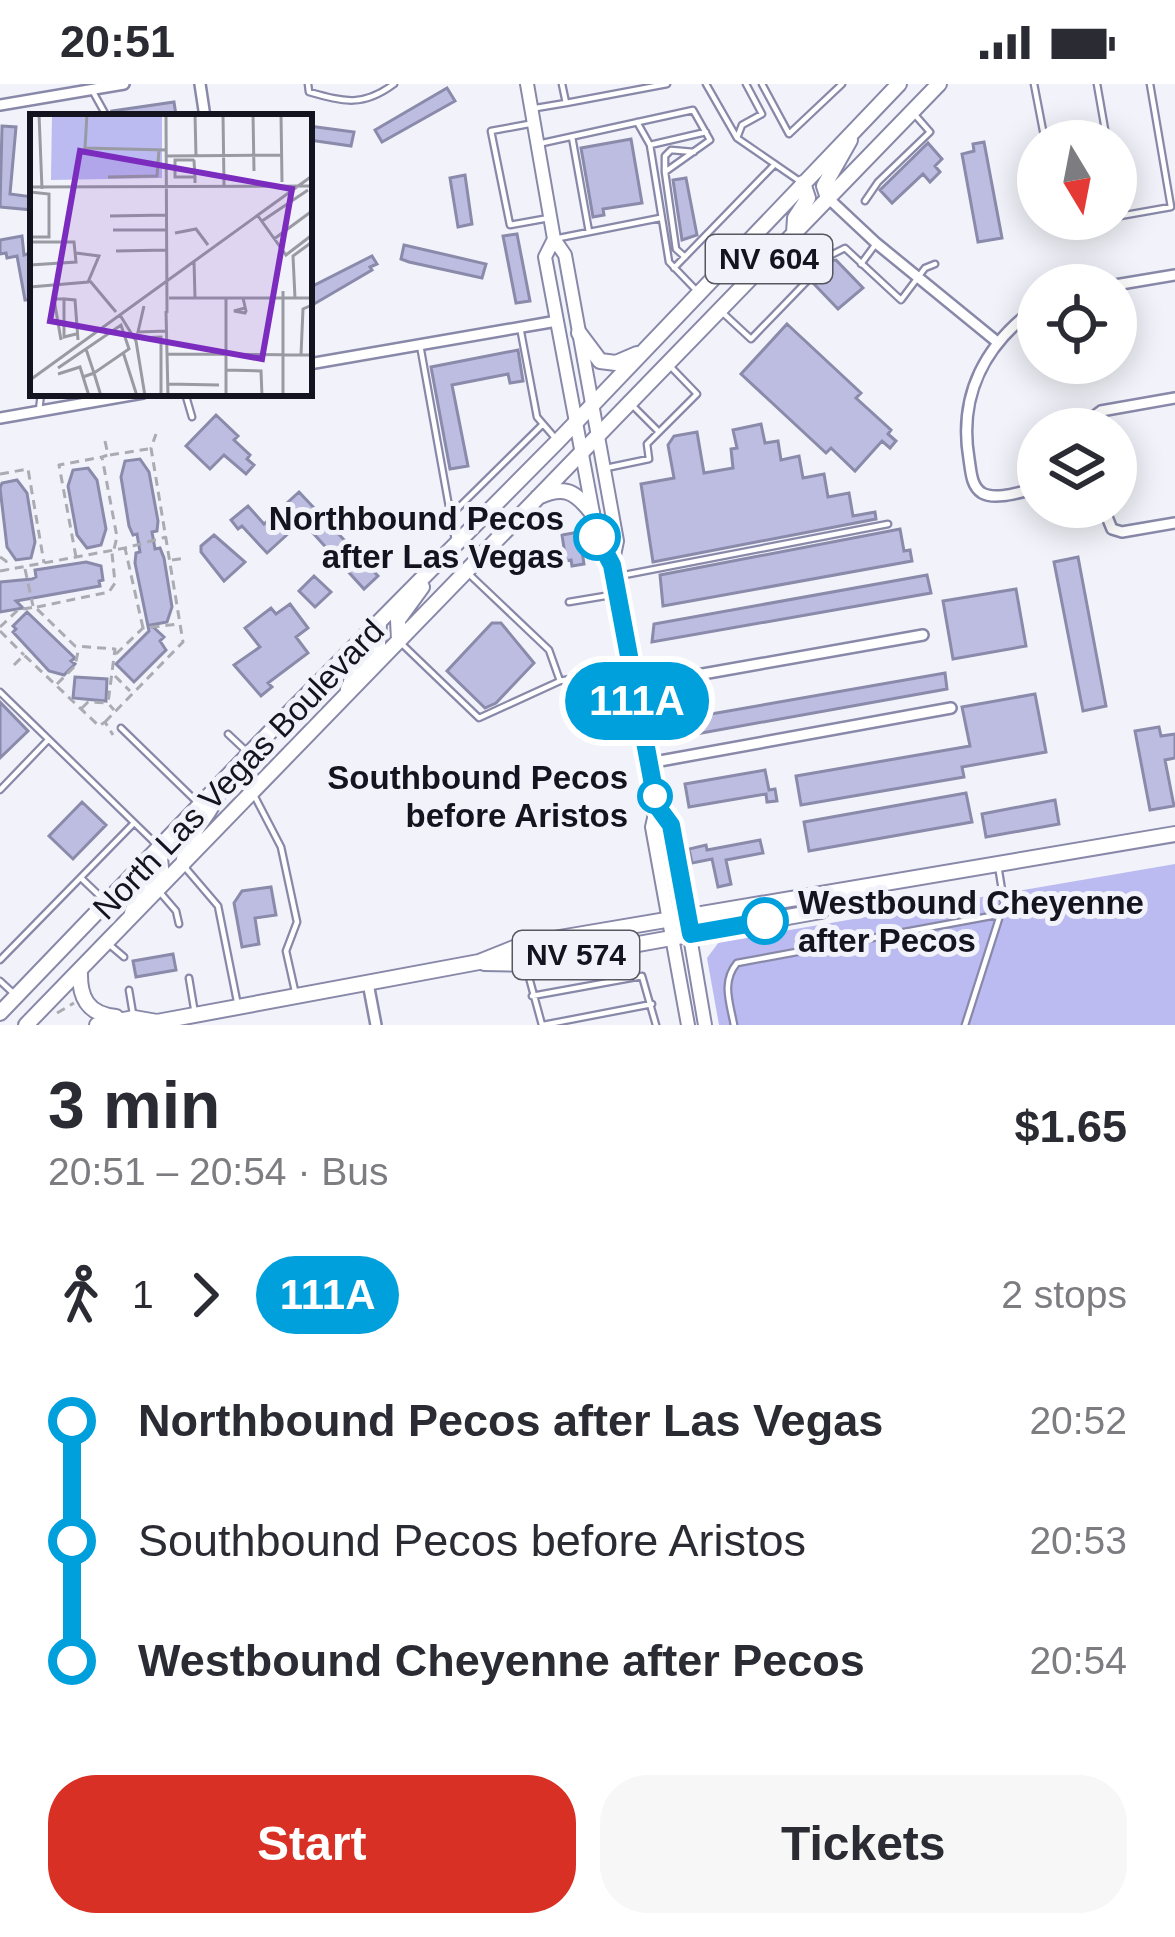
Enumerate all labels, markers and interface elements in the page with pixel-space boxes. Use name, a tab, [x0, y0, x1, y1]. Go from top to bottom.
text: 20:51	[60, 16, 175, 67]
inset map	[30, 114, 312, 396]
north arrow	[1017, 120, 1137, 240]
map controls	[1017, 120, 1137, 528]
road number: NV 604	[706, 235, 832, 283]
button: locate	[1017, 264, 1137, 384]
button: layers	[1017, 408, 1137, 528]
place label: Northbound Pecos after Las Vegas	[269, 500, 564, 575]
marker: Northbound Pecos after Las Vegas	[575, 515, 619, 559]
street label: North Las Vegas Boulevard	[86, 612, 391, 927]
line badge: 111A	[553, 662, 721, 740]
text: 111A	[589, 677, 685, 724]
place label: Southbound Pecos before Aristos	[327, 759, 628, 834]
marker: Southbound Pecos before Aristos	[639, 780, 671, 812]
place label: Westbound Cheyenne after Pecos	[798, 884, 1144, 959]
marker: Westbound Cheyenne after Pecos	[743, 899, 787, 943]
road number: NV 574	[513, 931, 639, 979]
text: 3 min	[48, 1068, 220, 1142]
text: $1.65	[1014, 1101, 1127, 1152]
text: 20:51 – 20:54 · Bus	[48, 1150, 388, 1193]
icon: walk	[48, 1262, 114, 1328]
icon: forward	[172, 1262, 238, 1328]
text: 111A	[280, 1271, 375, 1318]
text: 1	[132, 1273, 154, 1316]
text: 2 stops	[1001, 1273, 1127, 1316]
text: Northbound Pecos after Las Vegas	[138, 1395, 883, 1446]
text: 20:52	[1029, 1399, 1127, 1442]
text: Southbound Pecos before Aristos	[138, 1515, 806, 1566]
text: 20:53	[1029, 1519, 1127, 1562]
text: Westbound Cheyenne after Pecos	[138, 1635, 865, 1686]
text: 20:54	[1029, 1639, 1127, 1682]
button: Start	[48, 1775, 576, 1913]
button: Tickets	[600, 1775, 1127, 1913]

